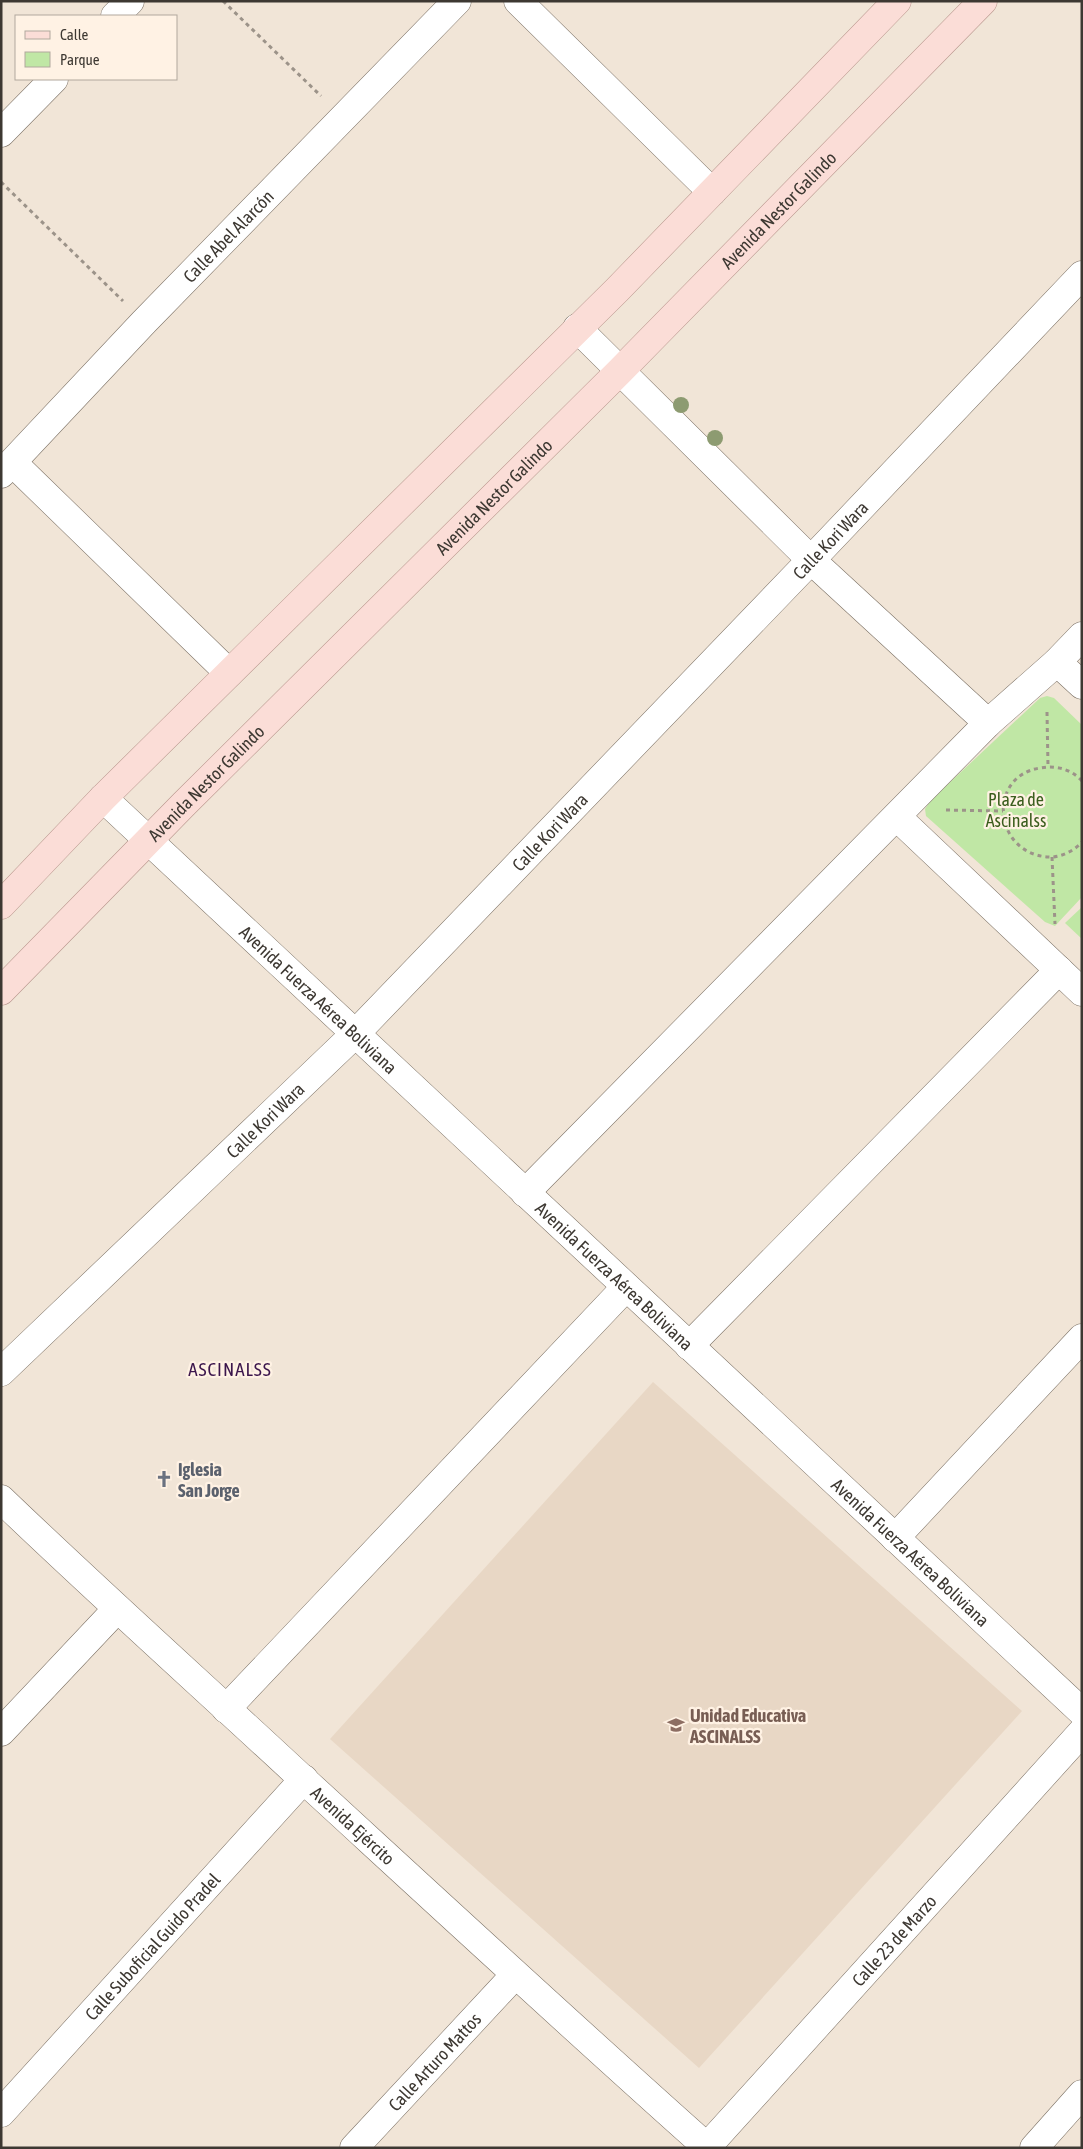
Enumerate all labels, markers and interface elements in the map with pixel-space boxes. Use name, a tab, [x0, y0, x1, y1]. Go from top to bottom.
legend	[15, 15, 178, 80]
text: Calle	[60, 26, 89, 43]
text: Parque	[60, 51, 100, 68]
street label: Avenida Nestor Galindo	[716, 147, 840, 273]
street label: Calle Abel Alarcón	[178, 185, 278, 286]
street label: Avenida Nestor Galindo	[431, 434, 556, 559]
street label: Calle Kori Wara	[788, 497, 872, 583]
street label: Avenida Nestor Galindo	[143, 720, 268, 845]
street label: Calle Kori Wara	[507, 789, 592, 875]
park label: Plaza de Ascinalss	[986, 789, 1046, 831]
street label: Avenida Fuerza Aérea Boliviana	[236, 921, 402, 1078]
street label: Calle Kori Wara	[222, 1078, 308, 1162]
street label: Avenida Fuerza Aérea Boliviana	[532, 1197, 698, 1354]
district label: ASCINALSS	[188, 1358, 272, 1380]
place label: Iglesia San Jorge	[178, 1459, 240, 1501]
church icon: Iglesia San Jorge	[154, 1469, 174, 1489]
street label: Avenida Fuerza Aérea Boliviana	[828, 1474, 994, 1631]
place label: Unidad Educativa ASCINALSS	[689, 1705, 806, 1747]
school or university icon: Unidad Educativa ASCINALSS	[666, 1715, 686, 1735]
street label: Avenida Ejército	[307, 1782, 399, 1869]
street label: Calle Suboficial Guido Pradel	[80, 1868, 224, 2024]
street label: Calle 23 de Marzo	[847, 1890, 940, 1990]
street label: Calle Arturo Mattos	[384, 2008, 485, 2115]

